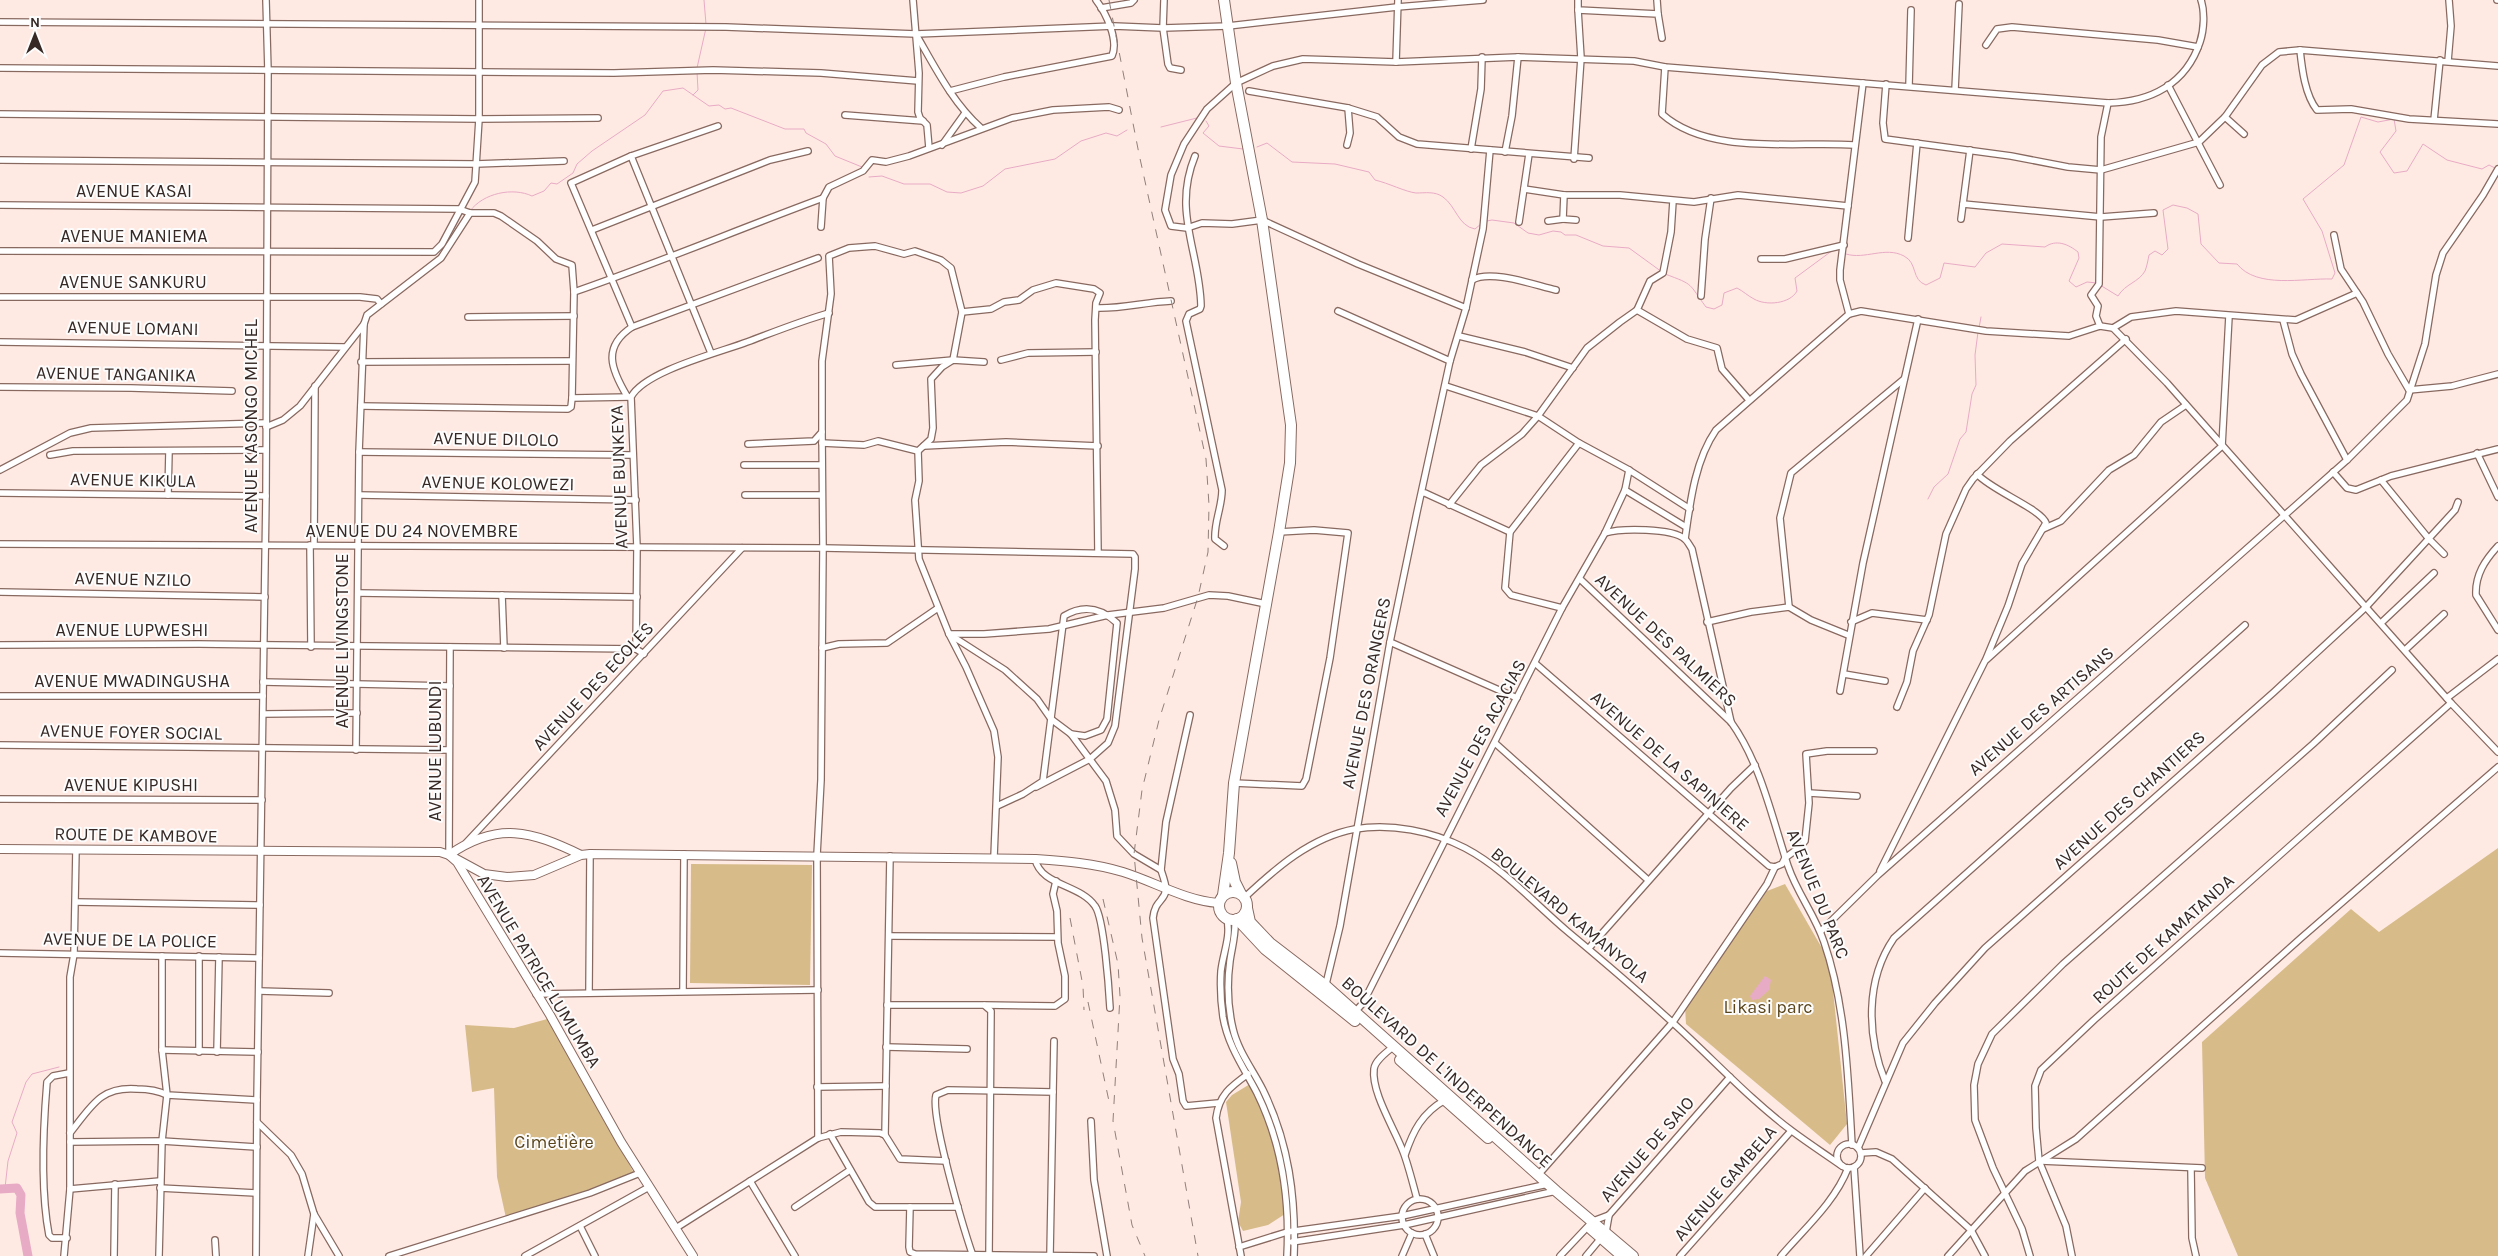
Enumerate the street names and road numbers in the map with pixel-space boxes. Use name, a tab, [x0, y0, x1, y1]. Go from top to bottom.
street label: AVENUE KASAI	[76, 180, 192, 202]
street label: AVENUE MANIEMA	[60, 225, 208, 247]
street label: AVENUE SANKURU	[59, 271, 207, 293]
street label: AVENUE LOMANI	[67, 316, 199, 340]
street label: AVENUE KASONGO MICHEL	[240, 318, 262, 533]
street label: AVENUE TANGANIKA	[36, 362, 196, 386]
street label: AVENUE BUNKEYA	[605, 405, 633, 549]
street label: AVENUE DILOLO	[433, 427, 559, 451]
street label: AVENUE KIKULA	[70, 468, 196, 492]
street label: AVENUE KOLOWEZI	[421, 471, 575, 495]
street label: AVENUE DU 24 NOVEMBRE	[306, 520, 518, 542]
street label: AVENUE LIVINGSTONE	[331, 554, 353, 729]
street label: AVENUE NZILO	[75, 567, 191, 591]
street label: AVENUE DES PALMIERS	[1590, 569, 1742, 711]
street label: AVENUE DES ORANGERS	[1337, 595, 1395, 791]
street label: AVENUE DES ECOLES	[528, 617, 658, 755]
street label: AVENUE LUPWESHI	[56, 619, 208, 641]
street label: AVENUE DES ARTISANS	[1964, 642, 2118, 780]
street label: AVENUE DES ACACIAS	[1429, 656, 1531, 820]
street label: AVENUE MWADINGUSHA	[34, 670, 230, 692]
street label: AVENUE LUBUNDI	[424, 681, 446, 821]
street label: AVENUE DE LA SAPINIERE	[1586, 686, 1754, 836]
street label: AVENUE FOYER SOCIAL	[40, 719, 223, 745]
street label: AVENUE DES CHANTIERS	[2048, 726, 2210, 874]
street label: AVENUE KIPUSHI	[64, 774, 198, 796]
street label: ROUTE DE KAMBOVE	[54, 823, 218, 847]
street label: AVENUE DU PARC	[1782, 826, 1854, 962]
street label: BOULEVARD KAMANYOLA	[1487, 843, 1653, 987]
street label: ROUTE DE KAMATANDA	[2088, 869, 2238, 1009]
street label: AVENUE PATRICE LUMUMBA	[472, 870, 606, 1072]
street label: AVENUE DE LA POLICE	[43, 927, 217, 953]
street label: BOULEVARD DE L'INDERPENDANCE	[1337, 972, 1557, 1172]
street label: AVENUE DE SAIO	[1595, 1092, 1699, 1206]
street label: AVENUE GAMBELA	[1669, 1121, 1781, 1245]

